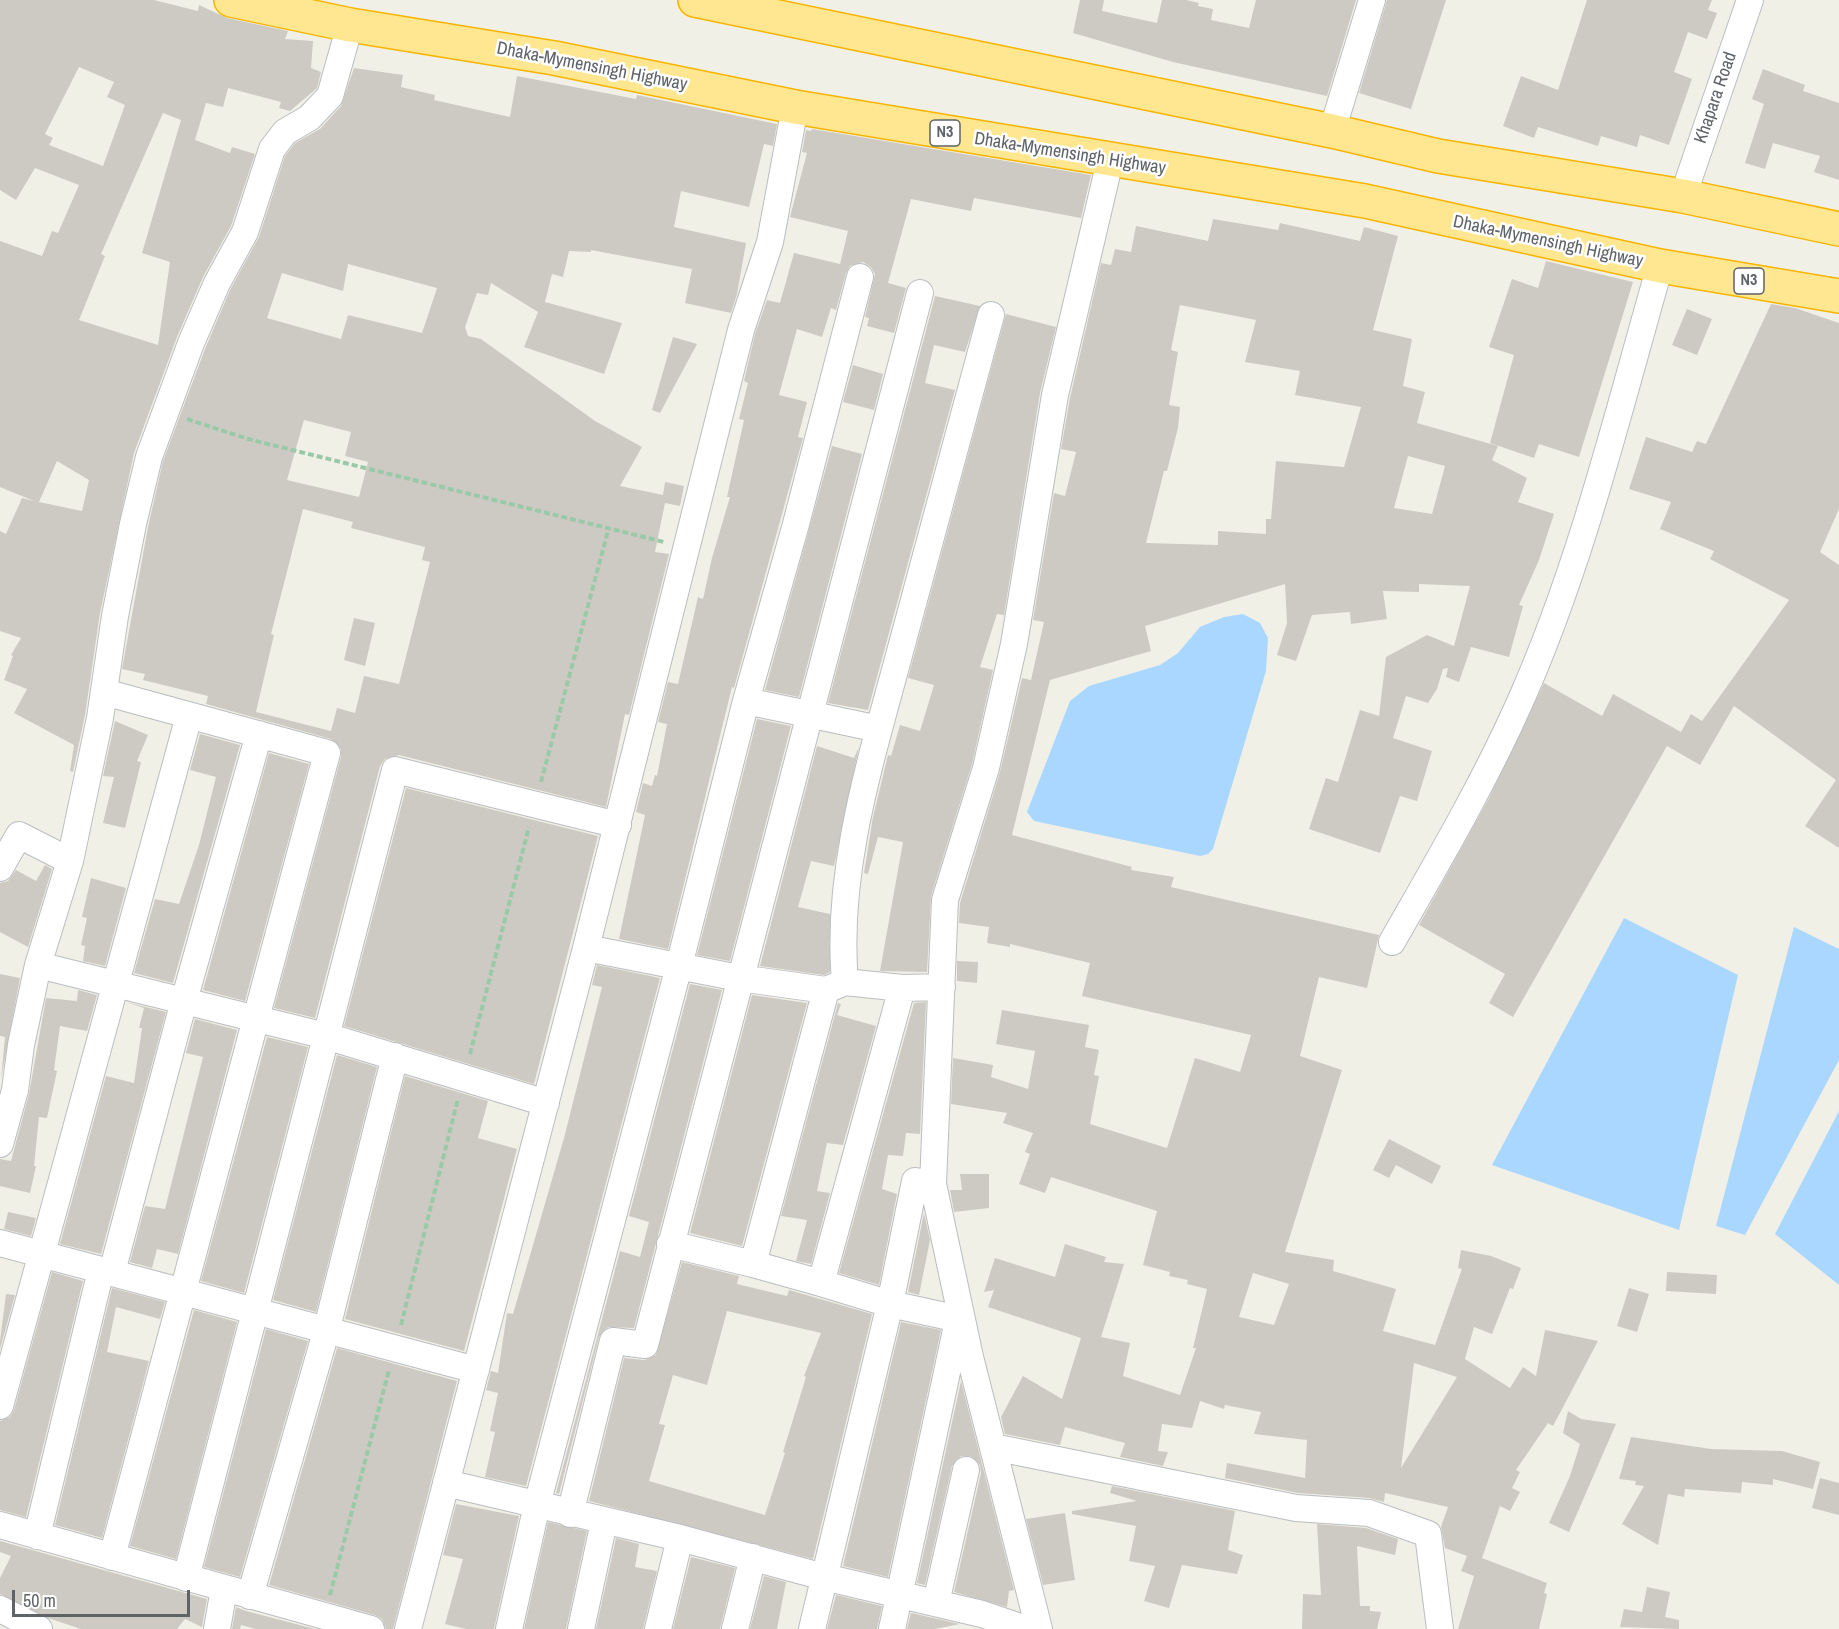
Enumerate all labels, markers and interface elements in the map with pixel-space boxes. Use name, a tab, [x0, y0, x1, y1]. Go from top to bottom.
street label: Dhaka-Mymensingh Highway	[495, 38, 689, 96]
street label: Khapara Road	[1690, 49, 1742, 147]
road number: N3	[930, 120, 960, 146]
street label: Dhaka-Mymensingh Highway	[973, 128, 1167, 180]
street label: Dhaka-Mymensingh Highway	[1451, 211, 1645, 273]
road number: N3	[1734, 268, 1764, 294]
scale bar	[15, 1578, 194, 1616]
text: 50 m	[23, 1588, 56, 1613]

